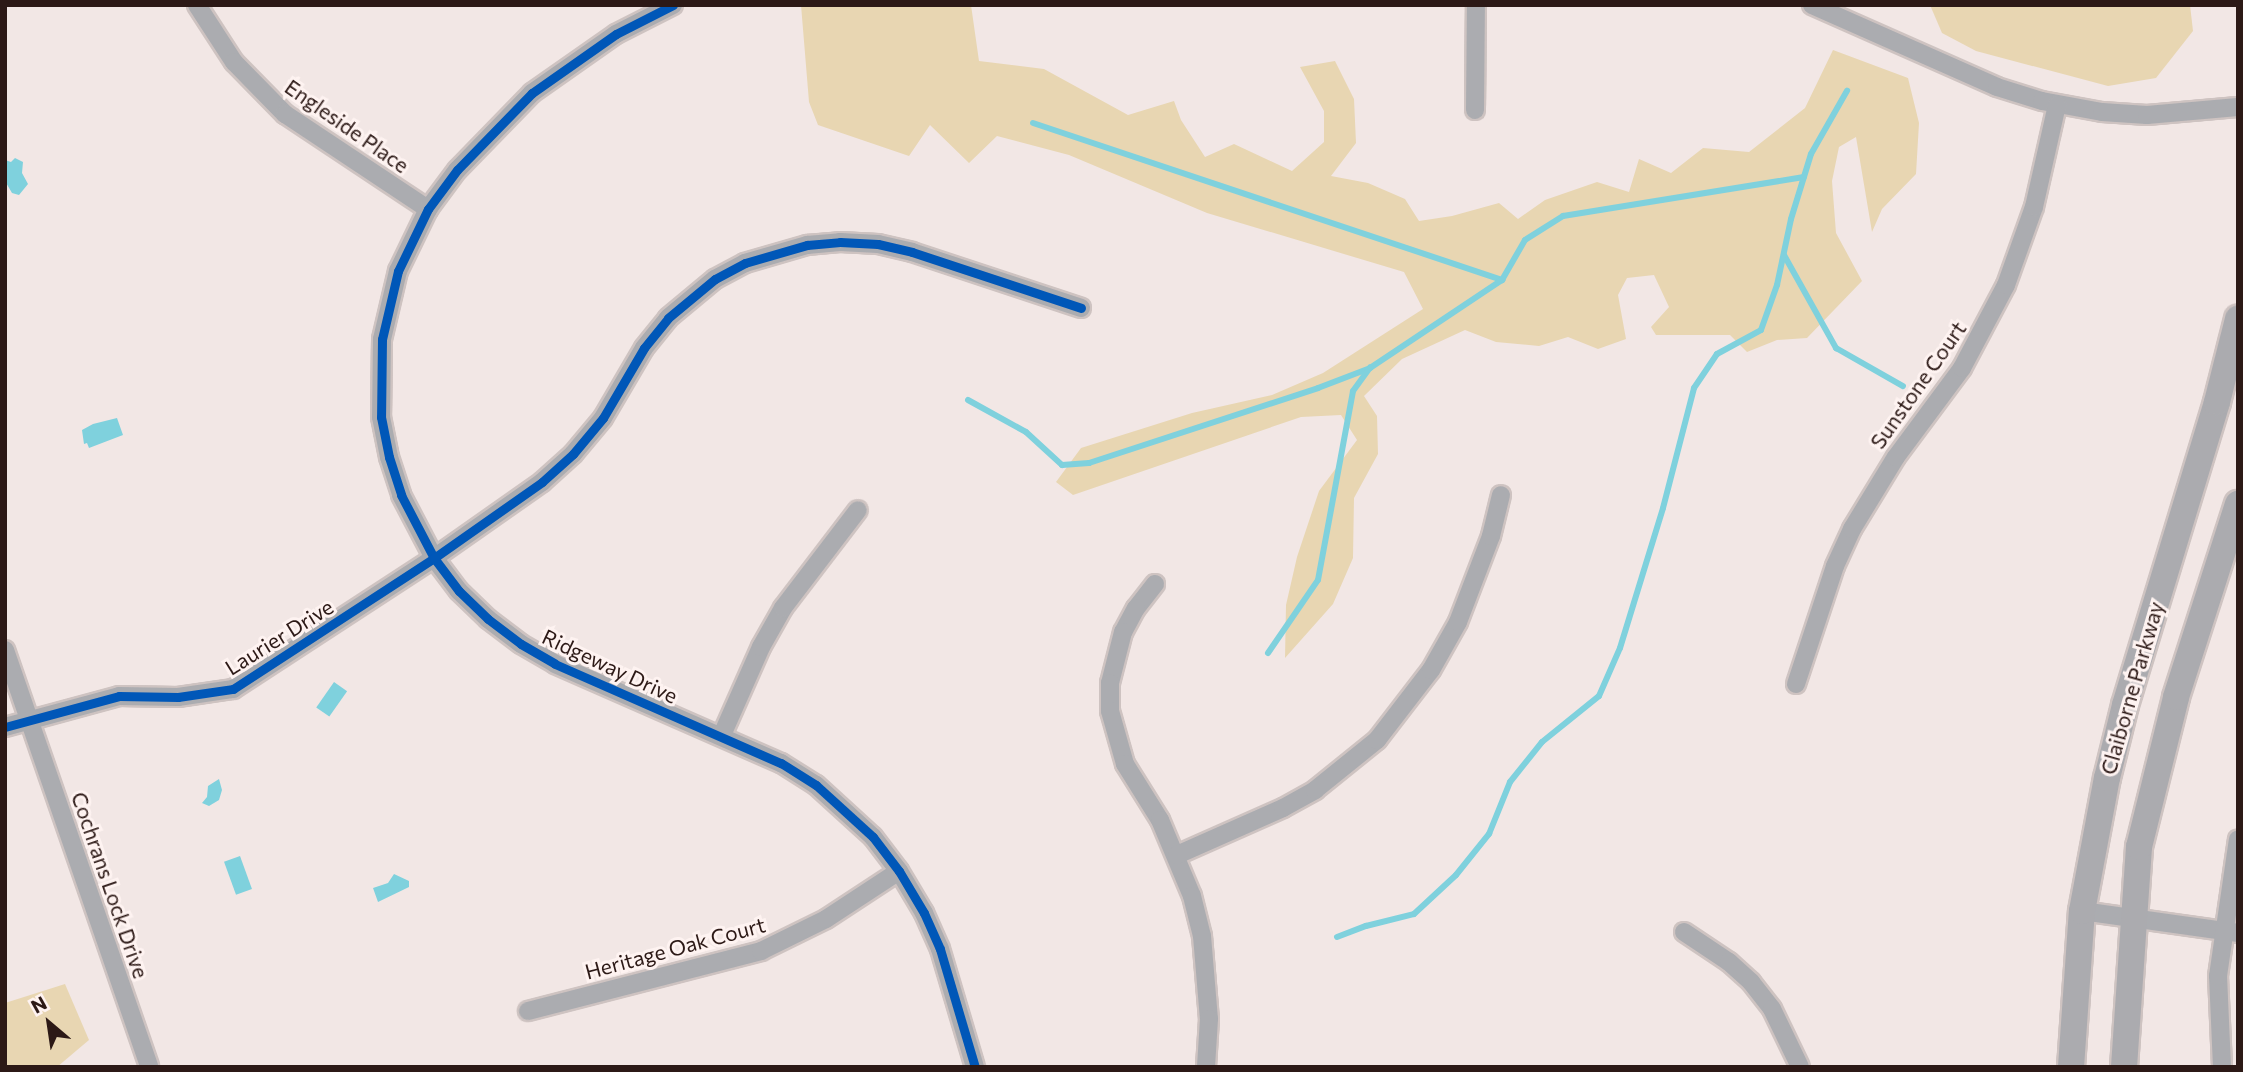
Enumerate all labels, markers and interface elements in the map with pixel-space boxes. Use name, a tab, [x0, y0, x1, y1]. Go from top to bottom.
street label: Engleside Place	[280, 74, 414, 178]
street label: Sunstone Court	[1865, 317, 1971, 453]
street label: Laurier Drive	[220, 594, 338, 680]
street label: Claiborne Parkway	[2095, 599, 2169, 777]
street label: Ridgeway Drive	[538, 624, 682, 708]
street label: Cochrans Lock Drive	[66, 789, 154, 981]
street label: Heritage Oak Court	[582, 912, 768, 984]
north arrow	[14, 988, 84, 1058]
text: N	[27, 991, 50, 1018]

